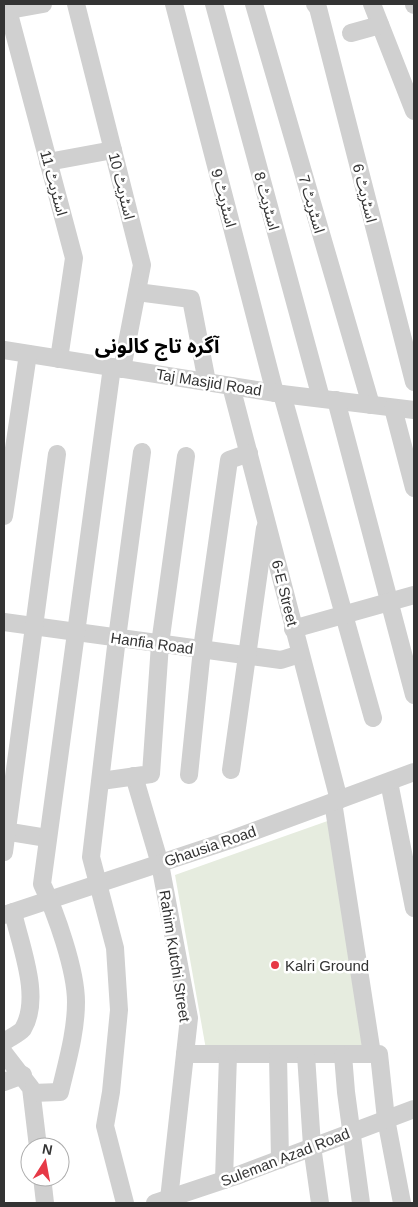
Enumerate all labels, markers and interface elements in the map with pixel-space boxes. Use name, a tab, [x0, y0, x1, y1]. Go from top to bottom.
street label: اسٹریٹ 11	[36, 148, 71, 218]
street label: اسٹریٹ 10	[105, 151, 138, 221]
street label: اسٹریٹ 6	[349, 162, 380, 224]
street label: اسٹریٹ 9	[207, 167, 240, 229]
street label: اسٹریٹ 8	[250, 170, 283, 232]
street label: اسٹریٹ 7	[295, 173, 328, 235]
district label: آگرہ تاج کالونی	[95, 335, 220, 361]
street label: Taj Masjid Road	[155, 365, 263, 399]
street label: 6-E Street	[269, 558, 302, 629]
street label: Hanfia Road	[110, 629, 194, 657]
street label: Ghausia Road	[162, 822, 258, 870]
street label: Rahim Kutchi Street	[156, 889, 194, 1024]
place label: Kalri Ground	[285, 957, 369, 974]
marker: Kalri Ground	[269, 959, 281, 971]
street label: Suleman Azad Road	[218, 1125, 352, 1189]
north arrow	[20, 1137, 70, 1187]
text: N	[41, 1140, 54, 1158]

